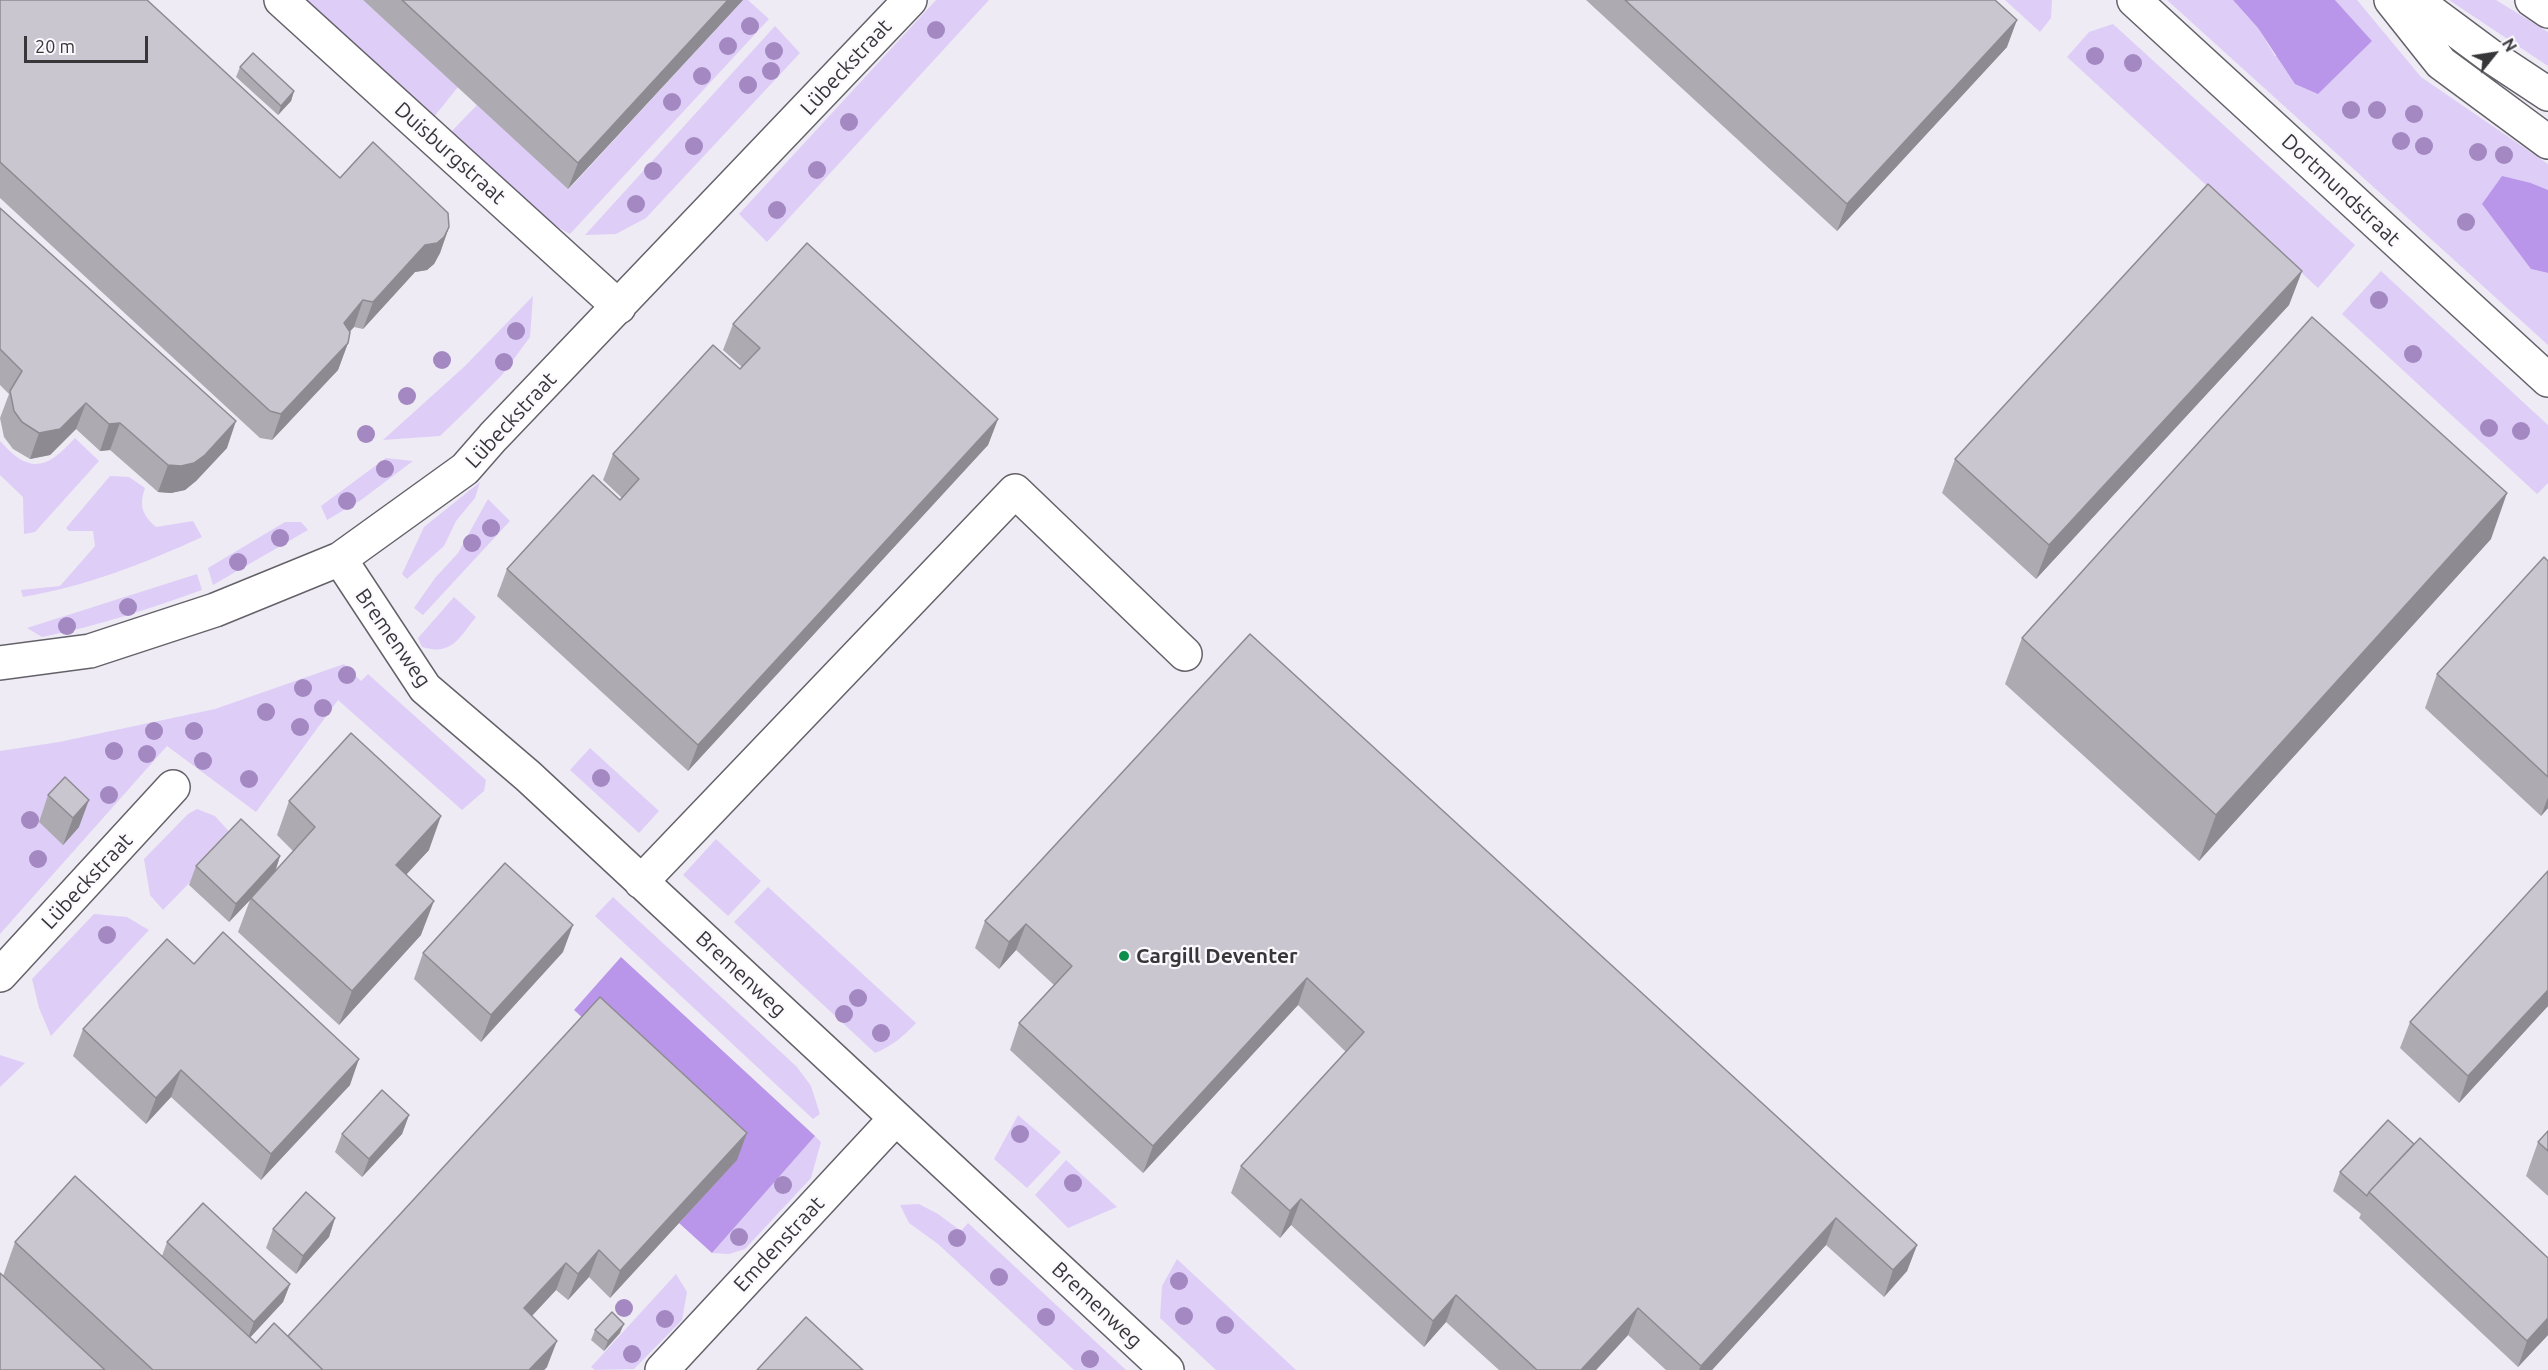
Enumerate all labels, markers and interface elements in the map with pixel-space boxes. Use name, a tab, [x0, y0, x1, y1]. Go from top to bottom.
street label: Lübeckstraat	[795, 14, 897, 120]
scale bar	[27, 24, 152, 62]
north arrow	[2464, 24, 2524, 84]
text: N	[2499, 35, 2520, 55]
text: 20 m	[35, 36, 75, 56]
street label: Duisburgstraat	[389, 97, 511, 209]
street label: Dortmundstraat	[2277, 129, 2405, 251]
street label: Lübeckstraat	[460, 367, 562, 473]
street label: Bremenweg	[350, 584, 436, 692]
street label: Lübeckstraat	[36, 828, 138, 934]
street label: Bremenweg	[691, 926, 791, 1022]
place label: Cargill Deventer	[1136, 943, 1298, 969]
marker: Cargill Deventer	[1117, 949, 1131, 963]
street label: Emdenstraat	[729, 1191, 829, 1297]
street label: Bremenweg	[1047, 1257, 1147, 1353]

